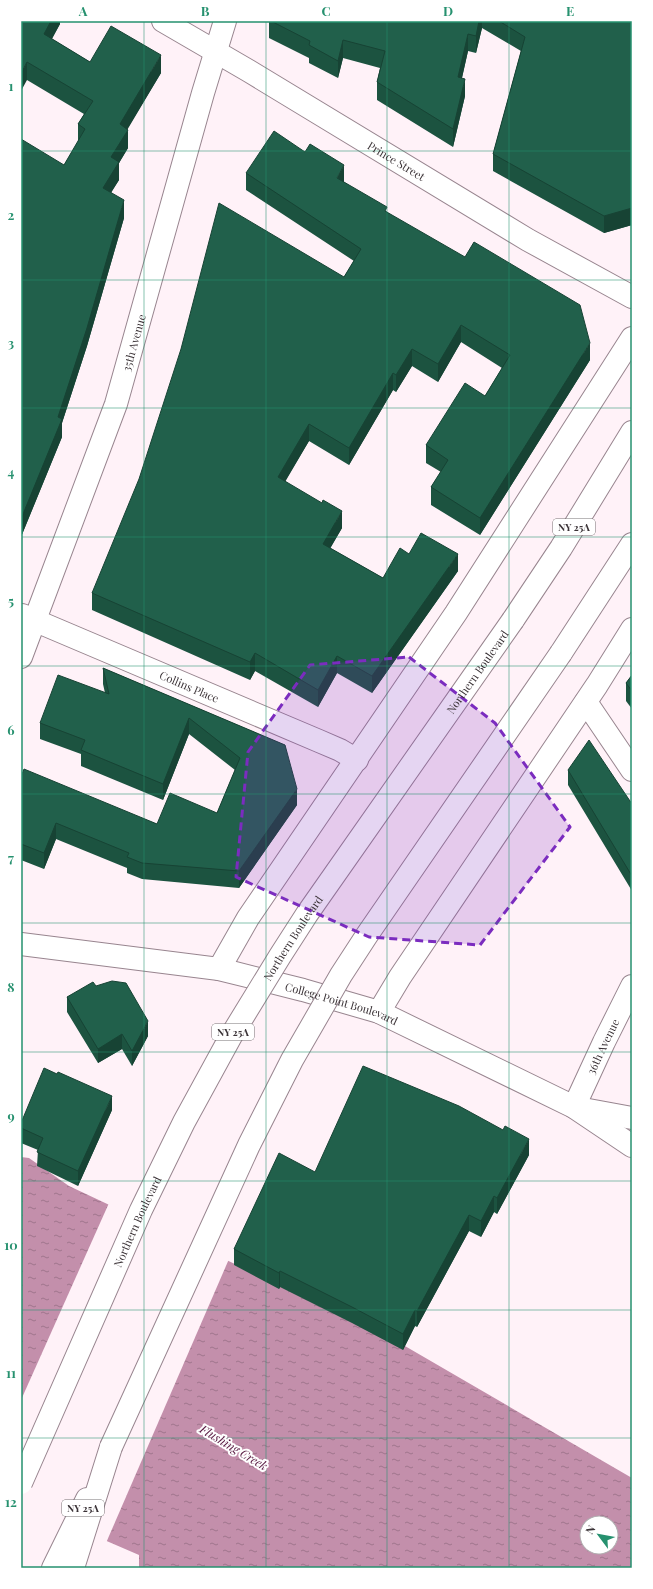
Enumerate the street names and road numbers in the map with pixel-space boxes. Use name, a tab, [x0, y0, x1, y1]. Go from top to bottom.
street label: Prince Street	[365, 137, 428, 184]
street label: 35th Avenue	[118, 312, 148, 373]
road number: NY 25A	[553, 519, 595, 535]
street label: Northern Boulevard	[443, 626, 512, 716]
street label: Collins Place	[158, 667, 222, 705]
street label: Northern Boulevard	[259, 892, 326, 983]
street label: College Point Boulevard	[284, 978, 401, 1028]
street label: 36th Avenue	[583, 1016, 622, 1076]
road number: NY 25A	[212, 1024, 254, 1040]
street label: Northern Boulevard	[109, 1173, 164, 1269]
road number: NY 25A	[62, 1500, 104, 1516]

